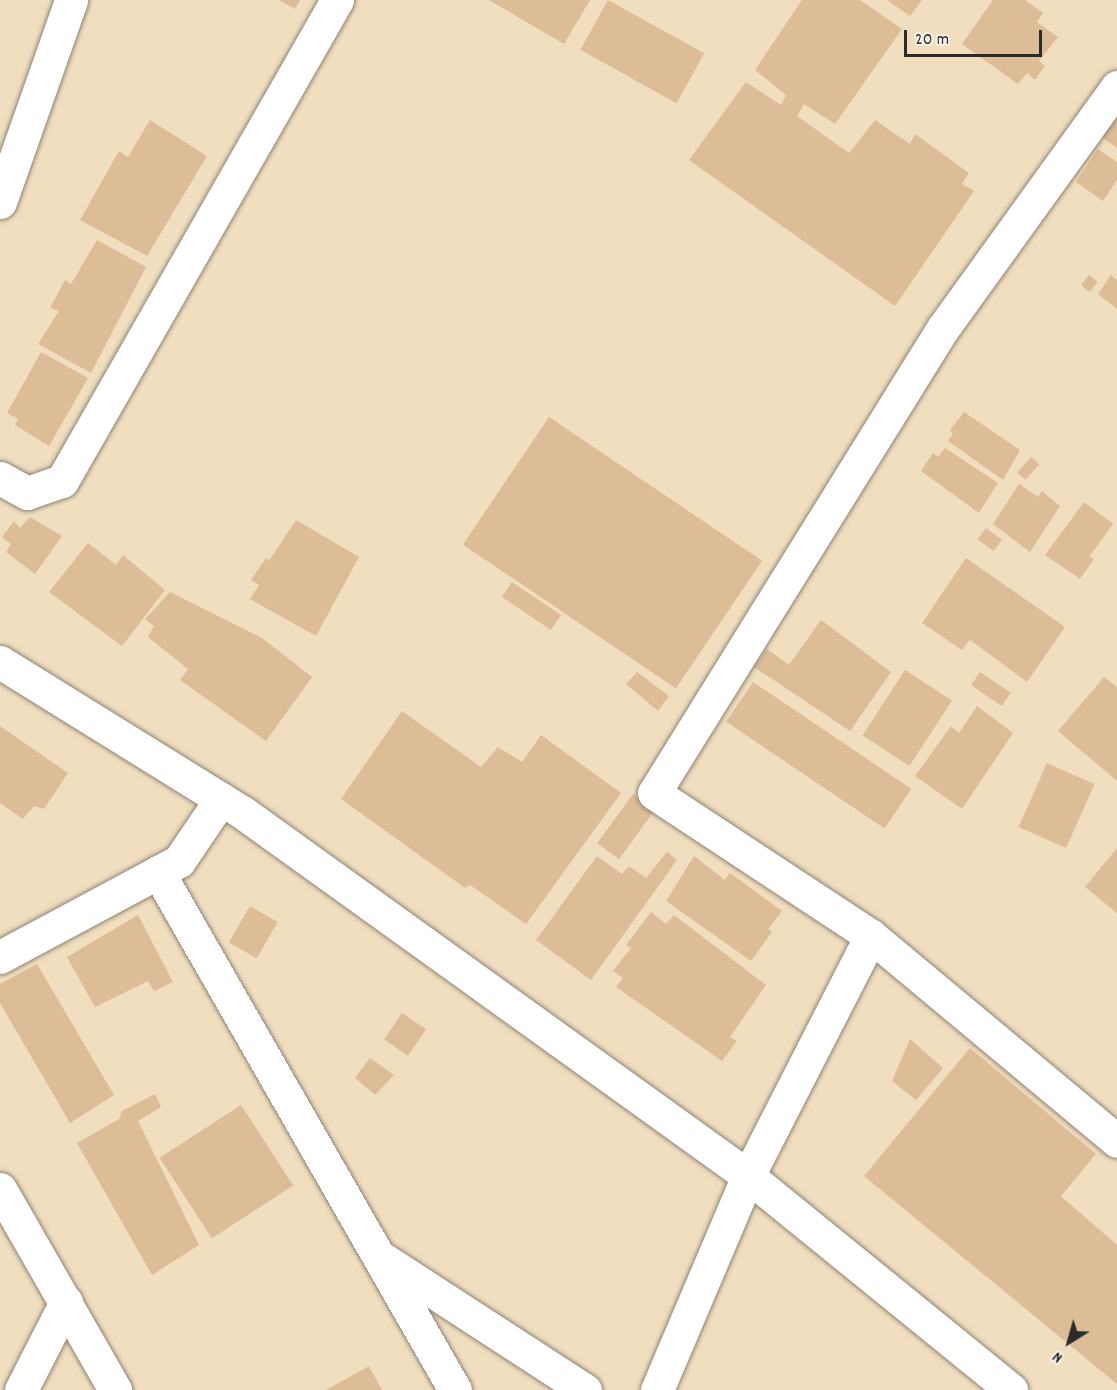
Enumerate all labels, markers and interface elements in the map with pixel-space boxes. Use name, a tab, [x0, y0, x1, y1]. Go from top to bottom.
scale bar	[907, 18, 1045, 56]
text: 20 m	[915, 28, 949, 53]
north arrow	[1039, 1312, 1099, 1372]
text: N	[1048, 1345, 1068, 1368]

